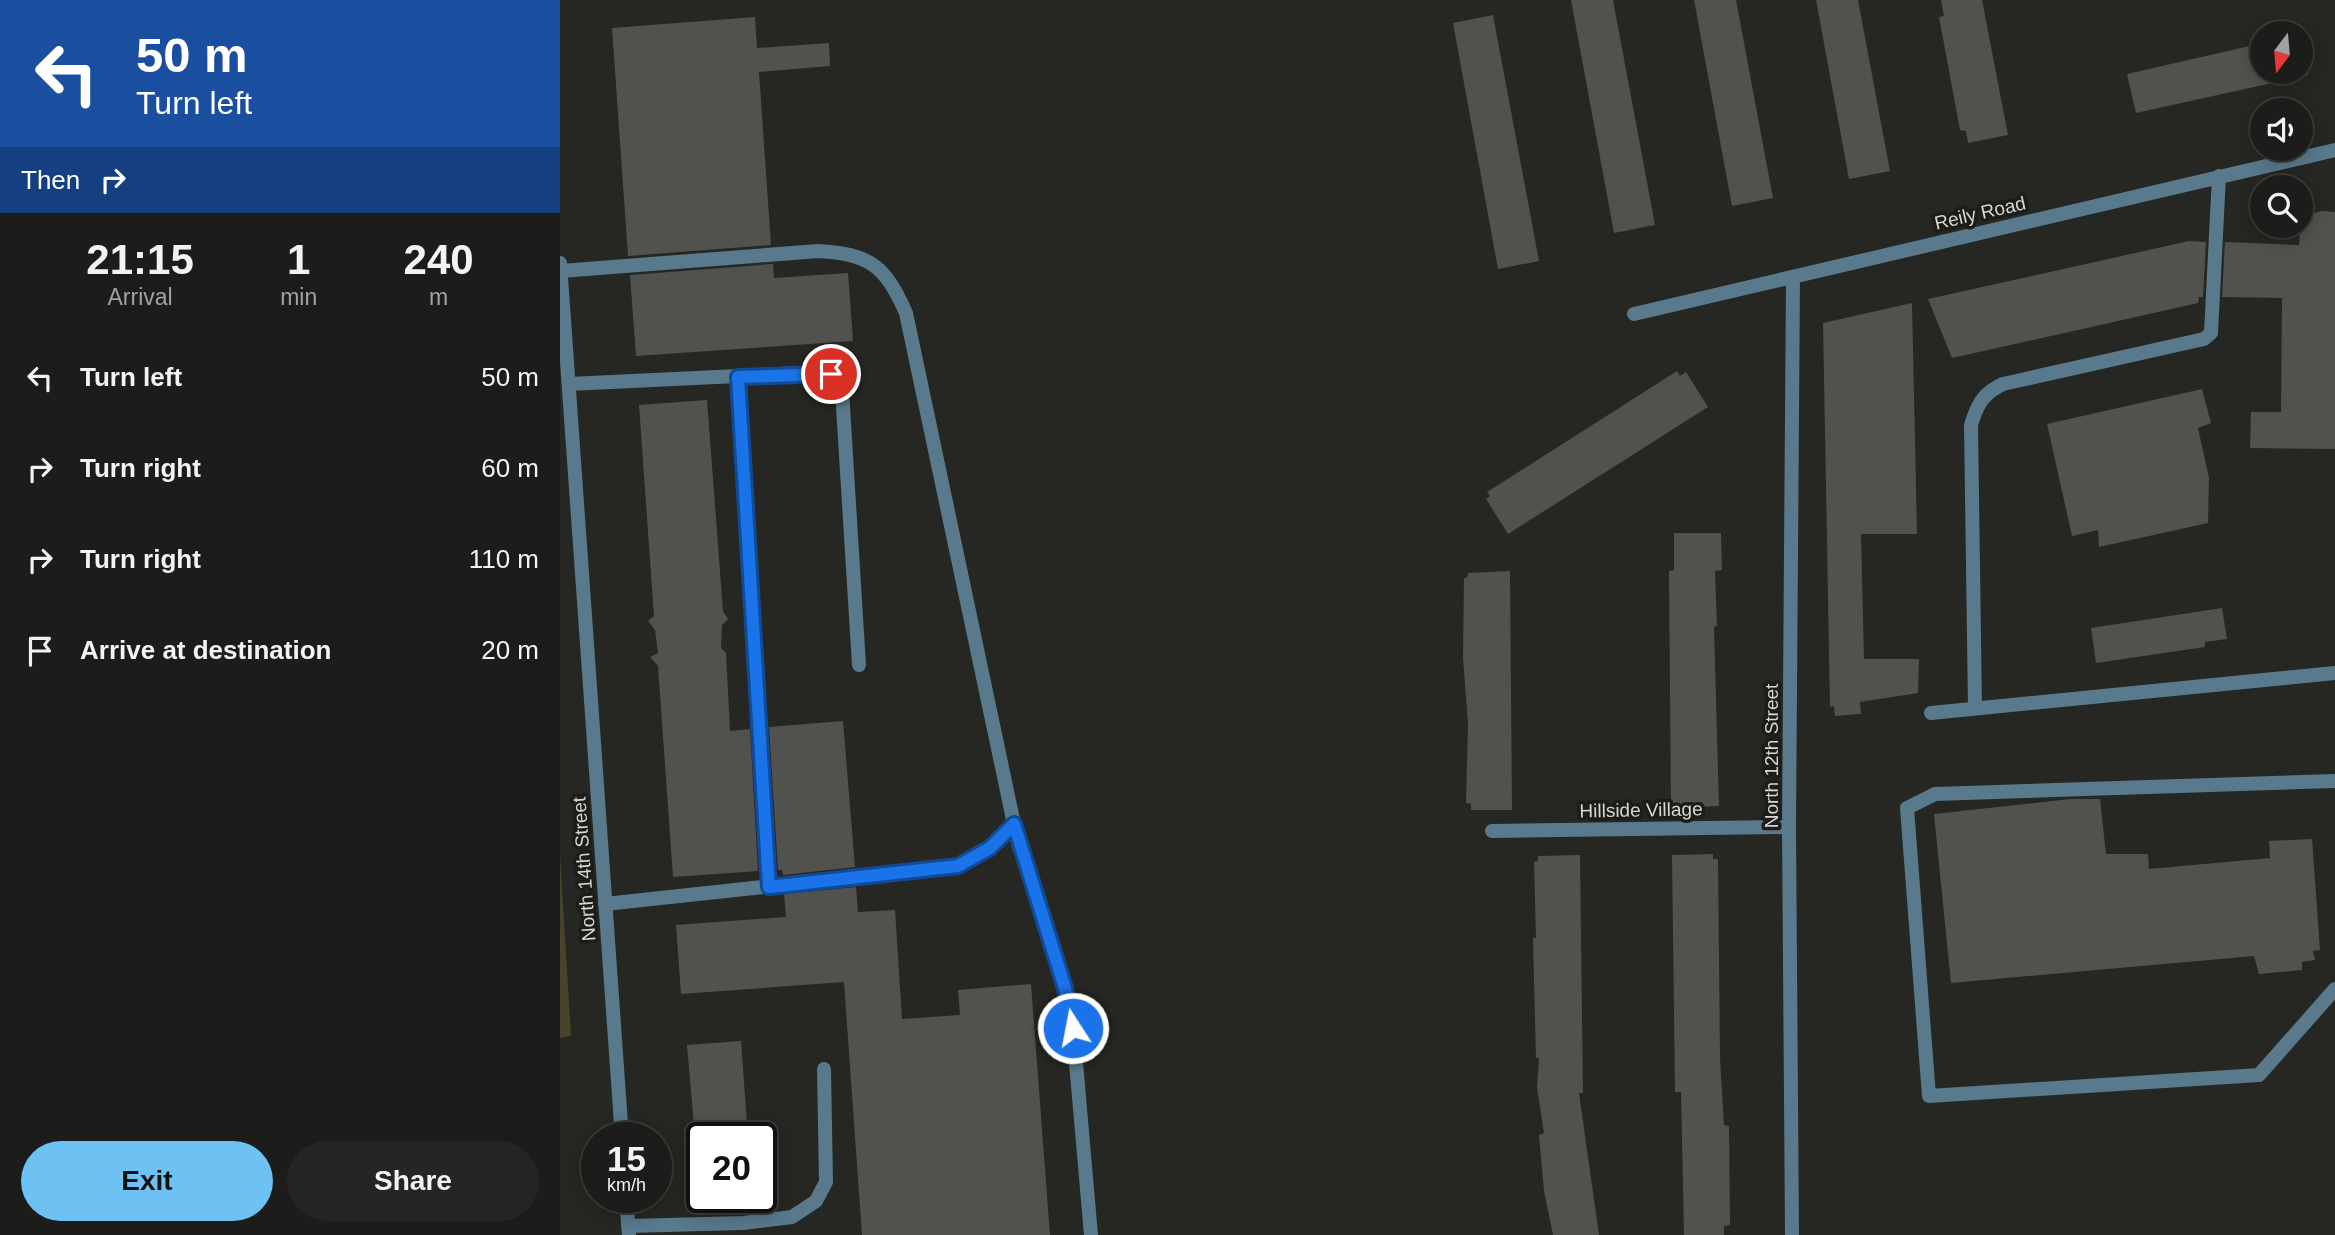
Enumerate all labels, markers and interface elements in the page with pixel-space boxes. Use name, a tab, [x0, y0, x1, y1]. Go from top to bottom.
north arrow	[2250, 21, 2314, 84]
map controls	[2250, 21, 2313, 238]
icon: left	[21, 28, 112, 119]
text: 50 m	[136, 28, 248, 82]
text: Turn left	[136, 85, 252, 121]
button: sound	[2250, 98, 2313, 161]
icon: right	[94, 161, 132, 199]
text: Then	[21, 165, 80, 195]
button: search	[2250, 175, 2313, 238]
street label: Reily Road	[1932, 192, 2028, 234]
text: 21:15	[86, 236, 194, 283]
text: 1	[287, 236, 310, 283]
text: 240	[404, 236, 474, 283]
text: Arrival	[107, 284, 173, 310]
text: min	[280, 284, 317, 310]
text: m	[429, 284, 448, 310]
pin	[801, 344, 861, 404]
icon: arrive	[812, 355, 850, 393]
icon: left	[21, 359, 59, 397]
text: Turn left	[80, 362, 182, 392]
text: 50 m	[481, 362, 539, 392]
icon: right	[21, 450, 59, 488]
text: Turn right	[80, 453, 201, 483]
text: 60 m	[481, 453, 539, 483]
icon: right	[21, 541, 59, 579]
text: Turn right	[80, 544, 201, 574]
text: 110 m	[469, 544, 539, 574]
icon: arrive	[21, 632, 59, 670]
text: Arrive at destination	[80, 635, 331, 665]
text: 20 m	[481, 635, 539, 665]
street label: North 12th Street	[1761, 683, 1782, 828]
street label: North 14th Street	[568, 795, 600, 942]
street label: Hillside Village	[1579, 798, 1703, 822]
position arrow	[1036, 991, 1110, 1065]
speed limit sign: 20	[686, 1122, 777, 1213]
text: 15	[607, 1139, 646, 1178]
button: Exit	[21, 1141, 273, 1221]
button: Share	[287, 1141, 539, 1221]
text: km/h	[607, 1175, 646, 1195]

